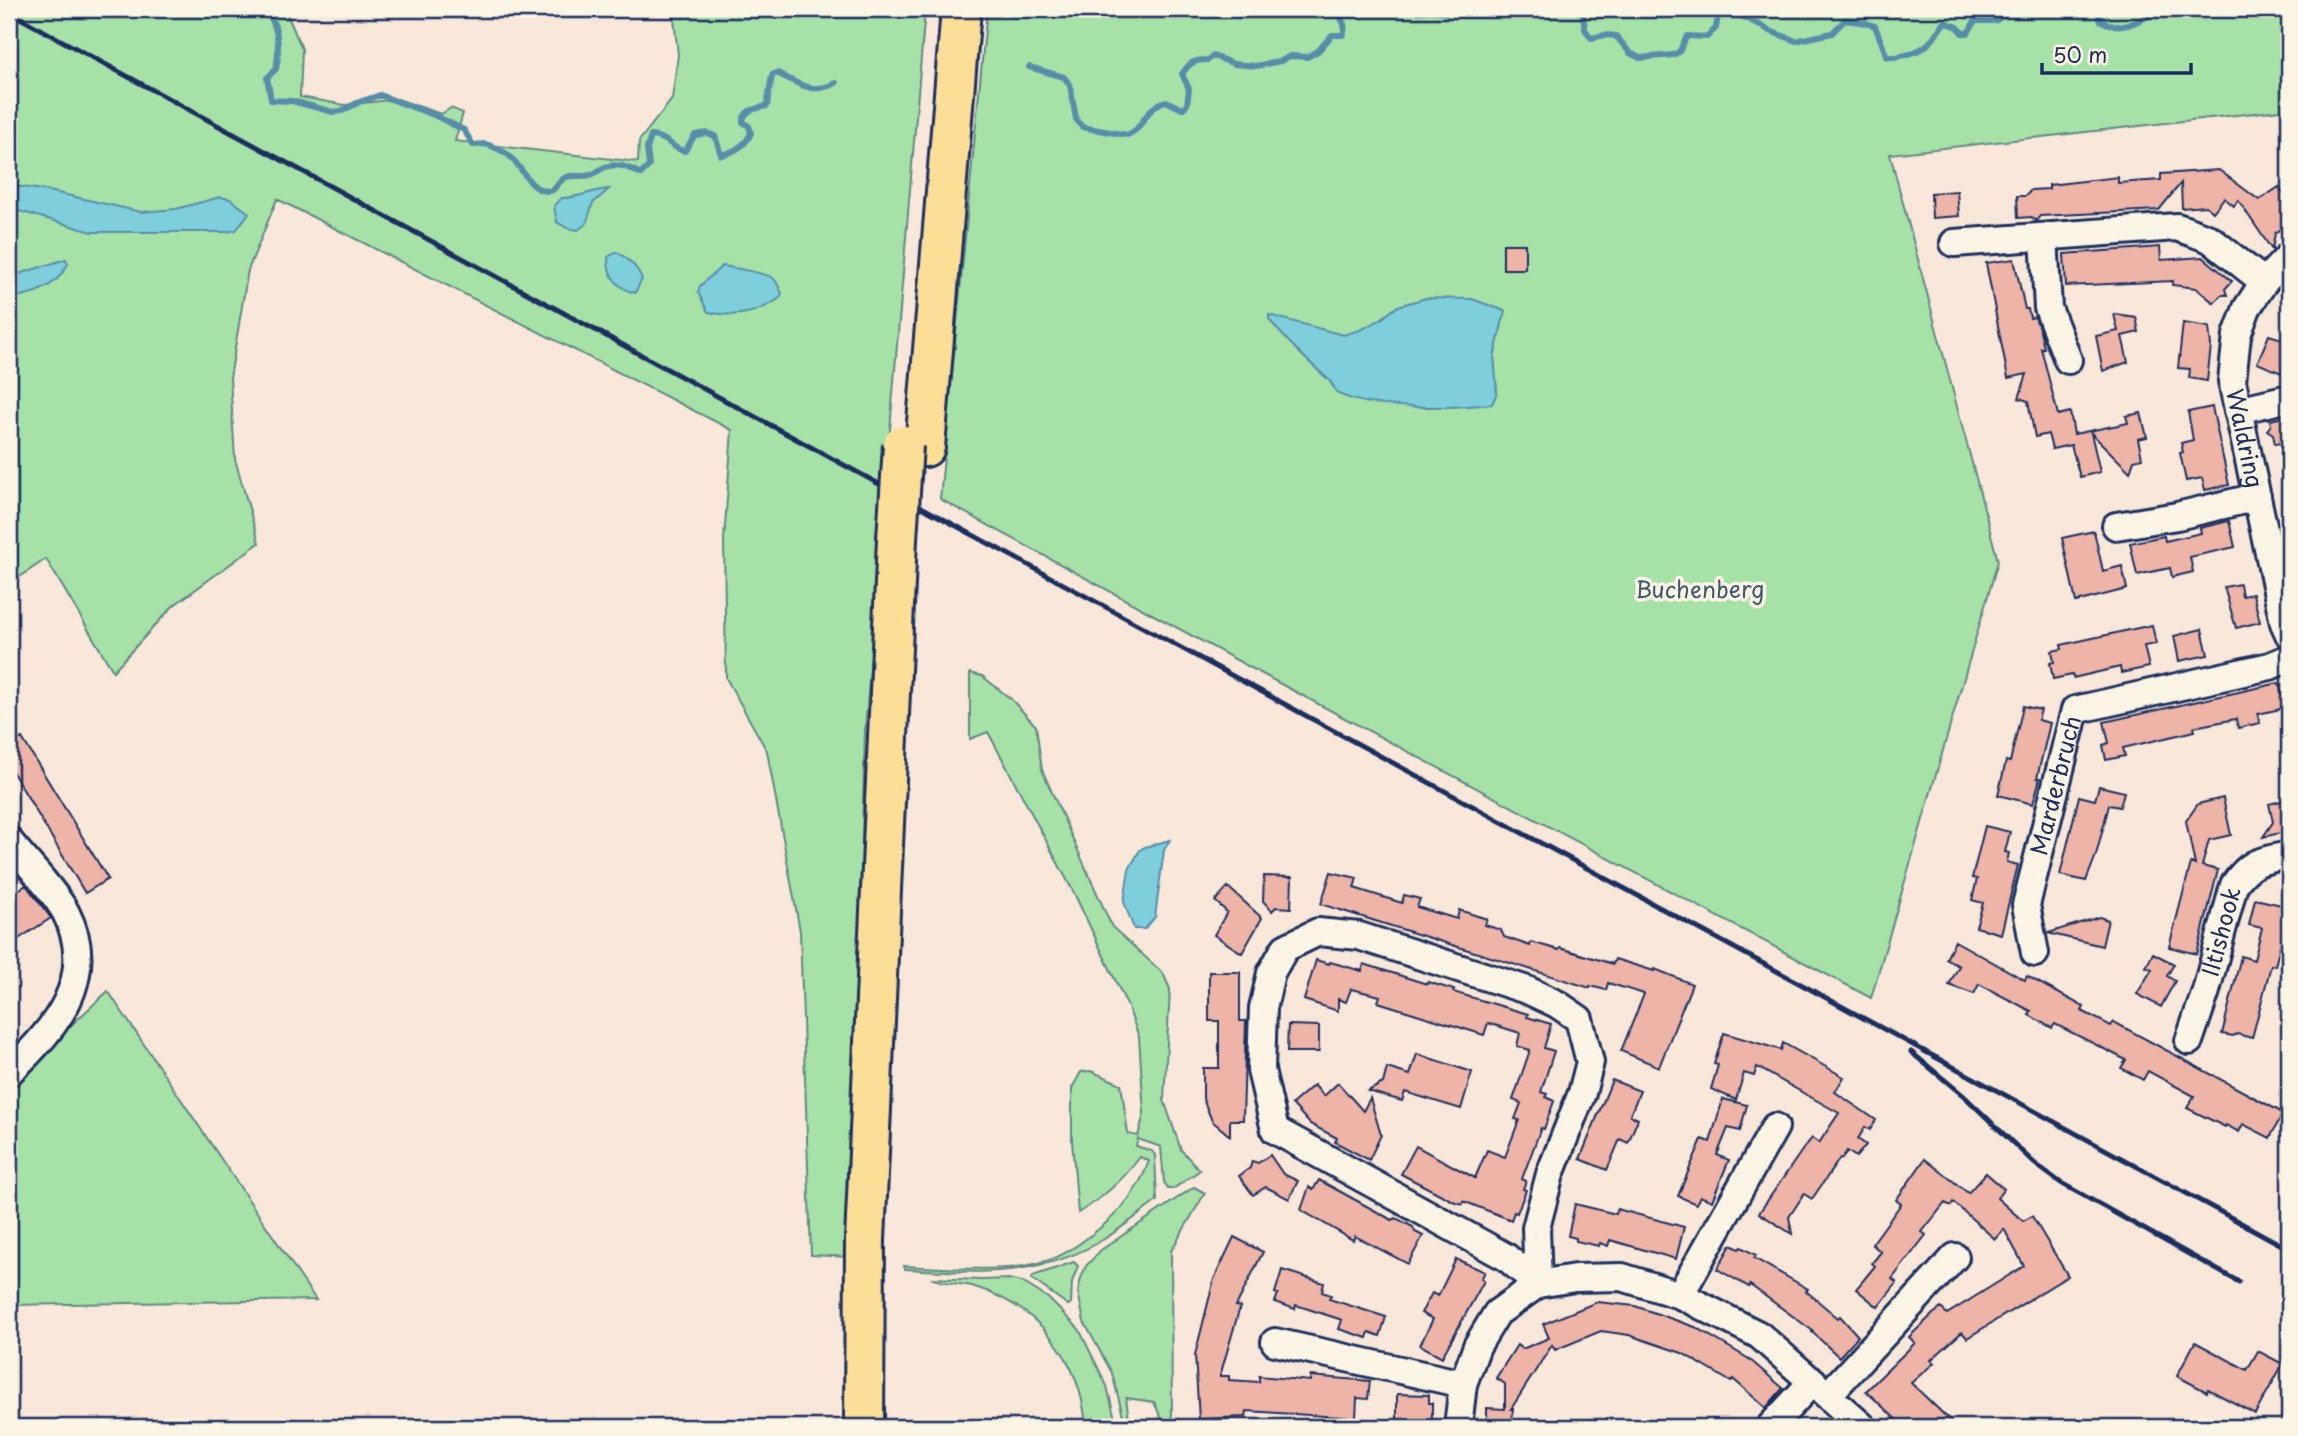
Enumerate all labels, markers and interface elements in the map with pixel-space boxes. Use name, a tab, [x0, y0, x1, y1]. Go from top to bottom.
scale bar	[2042, 32, 2191, 76]
text: 50 m	[2053, 38, 2107, 70]
street label: Waldring	[2218, 385, 2273, 491]
park label: Buchenberg	[1635, 571, 1765, 606]
street label: Marderbruch	[2020, 712, 2089, 859]
street label: Iltishook	[2192, 883, 2249, 980]

